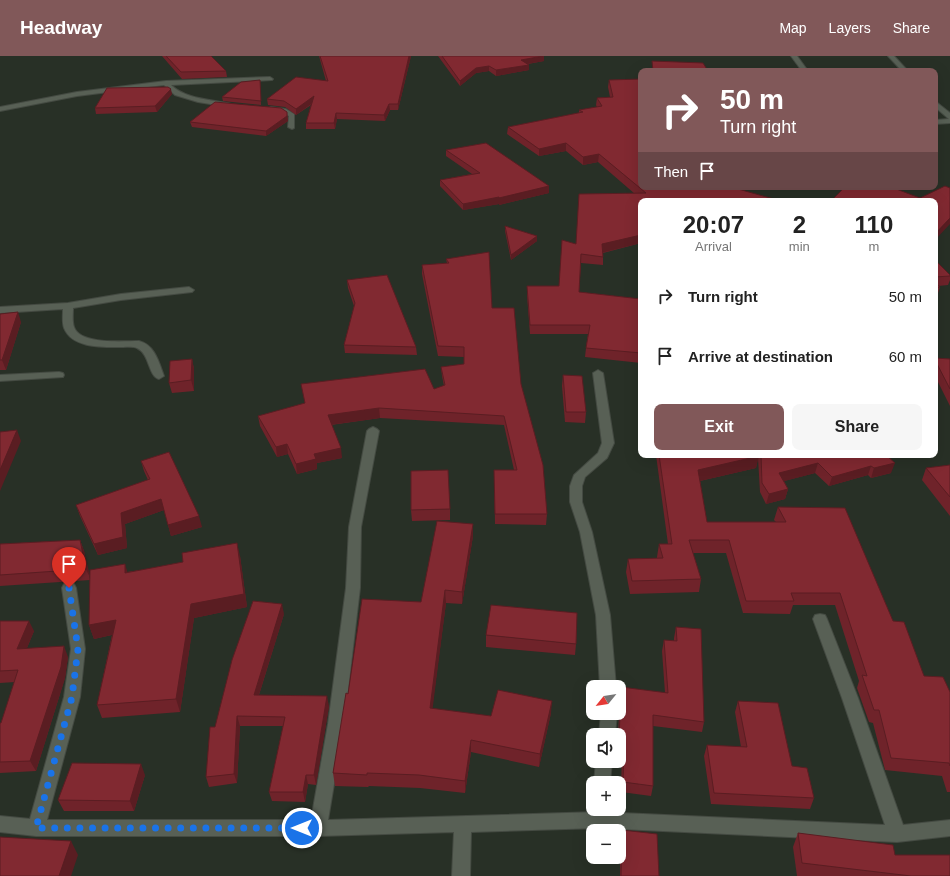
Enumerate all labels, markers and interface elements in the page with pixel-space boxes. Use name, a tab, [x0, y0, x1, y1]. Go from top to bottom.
text: Headway	[20, 17, 102, 38]
text: Map	[779, 20, 807, 36]
text: Layers	[829, 20, 871, 36]
text: Share	[893, 20, 930, 36]
icon: right	[654, 84, 706, 136]
text: 50 m	[720, 84, 784, 115]
text: Turn right	[720, 117, 796, 137]
icon: arrive	[696, 160, 718, 182]
text: Then	[654, 163, 688, 180]
text: 20:07	[683, 211, 744, 238]
text: 2	[793, 211, 806, 238]
text: 110	[855, 211, 893, 238]
text: Arrival	[695, 239, 732, 254]
text: min	[789, 239, 810, 254]
text: m	[868, 239, 879, 254]
icon: right	[654, 285, 676, 307]
text: Turn right	[688, 288, 758, 305]
text: 50 m	[889, 288, 922, 305]
icon: arrive	[654, 345, 676, 367]
text: Arrive at destination	[688, 348, 833, 365]
text: 60 m	[889, 348, 922, 365]
button: Exit	[654, 404, 784, 450]
button: Share	[792, 404, 922, 450]
pin	[52, 547, 86, 588]
icon: arrive	[58, 553, 80, 575]
north arrow	[586, 680, 626, 720]
map controls	[586, 680, 626, 864]
button: sound	[586, 728, 626, 768]
button: +	[586, 776, 626, 816]
position arrow	[281, 807, 323, 849]
button: −	[586, 824, 626, 864]

